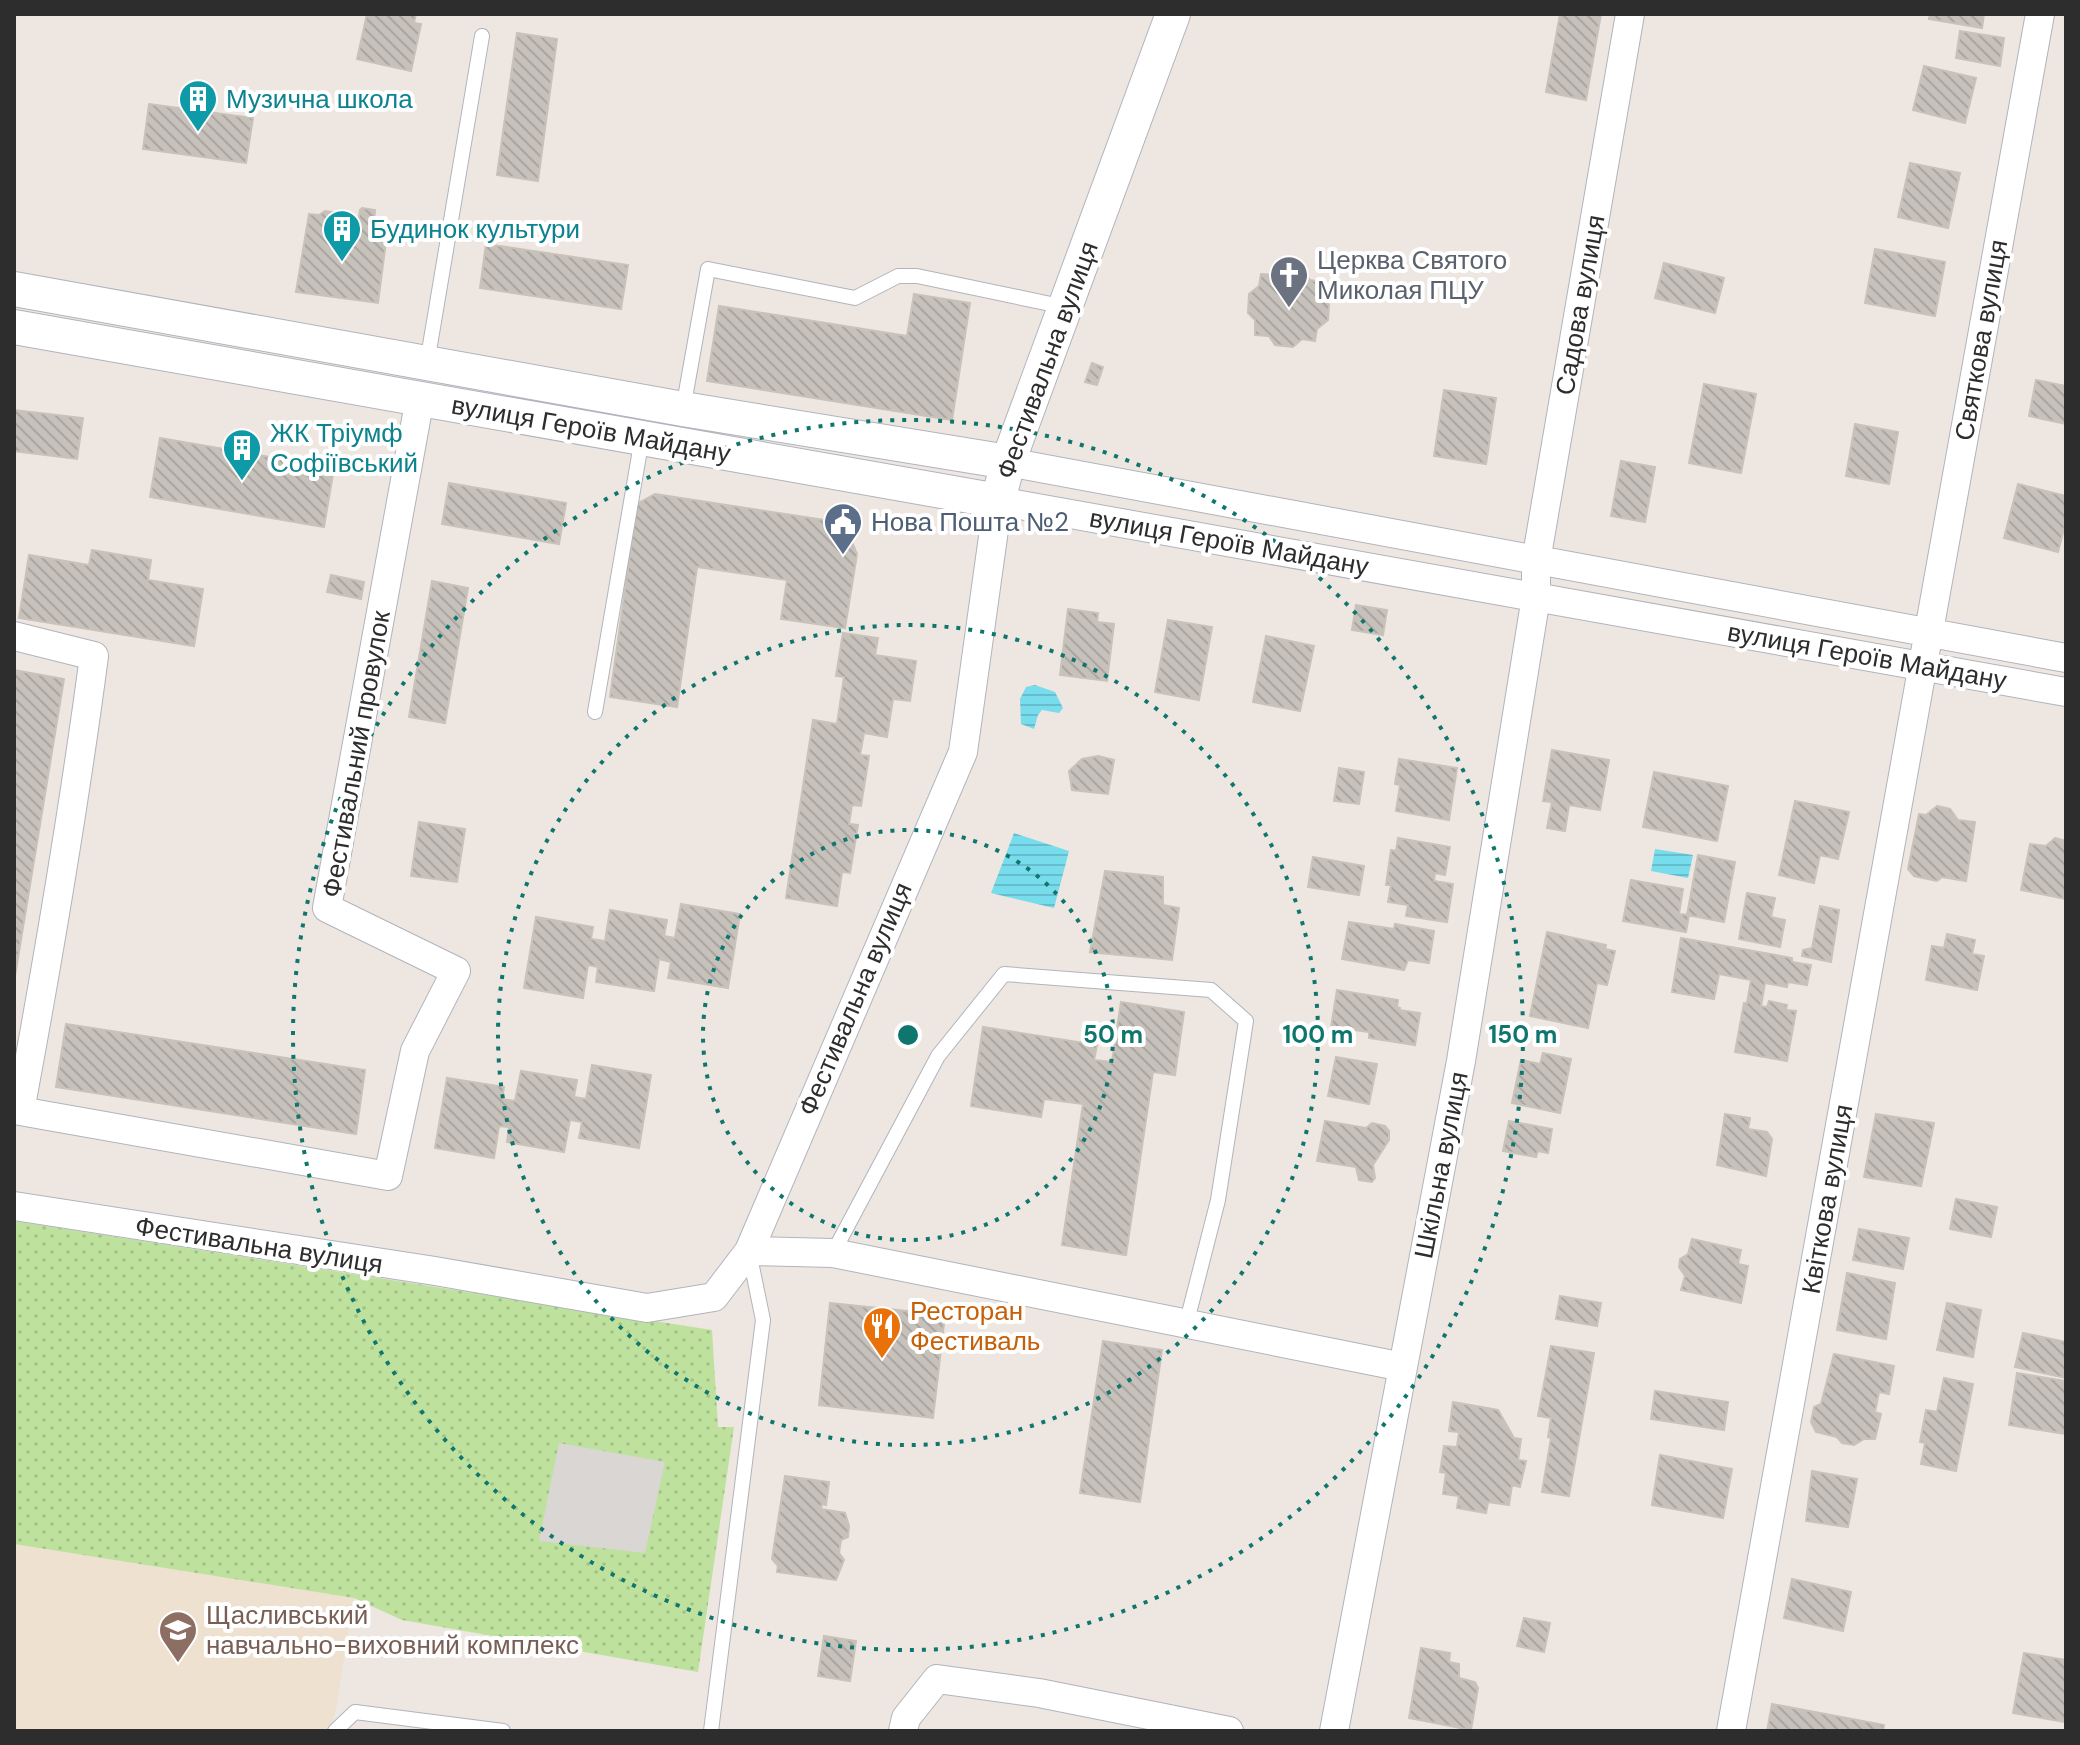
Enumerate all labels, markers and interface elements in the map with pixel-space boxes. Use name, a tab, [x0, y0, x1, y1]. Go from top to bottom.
building icon: Музична школа	[177, 78, 219, 133]
place label: Музична школа	[226, 82, 413, 116]
building icon: Будинок культури	[321, 208, 363, 263]
place label: Будинок культури	[370, 212, 580, 246]
street label: Садова вулиця	[1547, 212, 1613, 398]
street label: Фестивальна вулиця	[988, 237, 1106, 483]
street label: Святкова вулиця	[1947, 237, 2015, 443]
place label: Церква Святого Миколая ПЦУ	[1317, 243, 1507, 307]
church icon: Церква Святого Миколая ПЦУ	[1268, 254, 1310, 309]
street label: вулиця Героїв Майдану	[449, 388, 733, 470]
place label: ЖК Тріумф Софіївський	[270, 416, 418, 480]
building icon: ЖК Тріумф Софіївський	[221, 427, 263, 482]
public building icon: Нова Пошта №2	[822, 501, 864, 556]
street label: вулиця Героїв Майдану	[1087, 501, 1371, 583]
place label: Нова Пошта №2	[871, 505, 1069, 539]
street label: Фестивальний провулок	[314, 607, 398, 900]
street label: вулиця Героїв Майдану	[1725, 615, 2009, 697]
street label: Фестивальна вулиця	[790, 877, 920, 1121]
text: 50 m	[1083, 1019, 1143, 1050]
text: 100 m	[1283, 1019, 1353, 1050]
text: 150 m	[1489, 1019, 1557, 1050]
centre of rings	[894, 1021, 922, 1049]
street label: Шкільна вулиця	[1406, 1069, 1476, 1261]
street label: Квіткова вулиця	[1794, 1101, 1860, 1297]
street label: Фестивальна вулиця	[133, 1209, 385, 1281]
place label: Ресторан Фестиваль	[910, 1294, 1040, 1358]
restaurant icon: Ресторан Фестиваль	[861, 1305, 903, 1360]
place label: Щасливський навчально-виховний комплекс	[206, 1598, 579, 1662]
school or university icon: Щасливський навчально-виховний комплекс	[157, 1609, 199, 1664]

